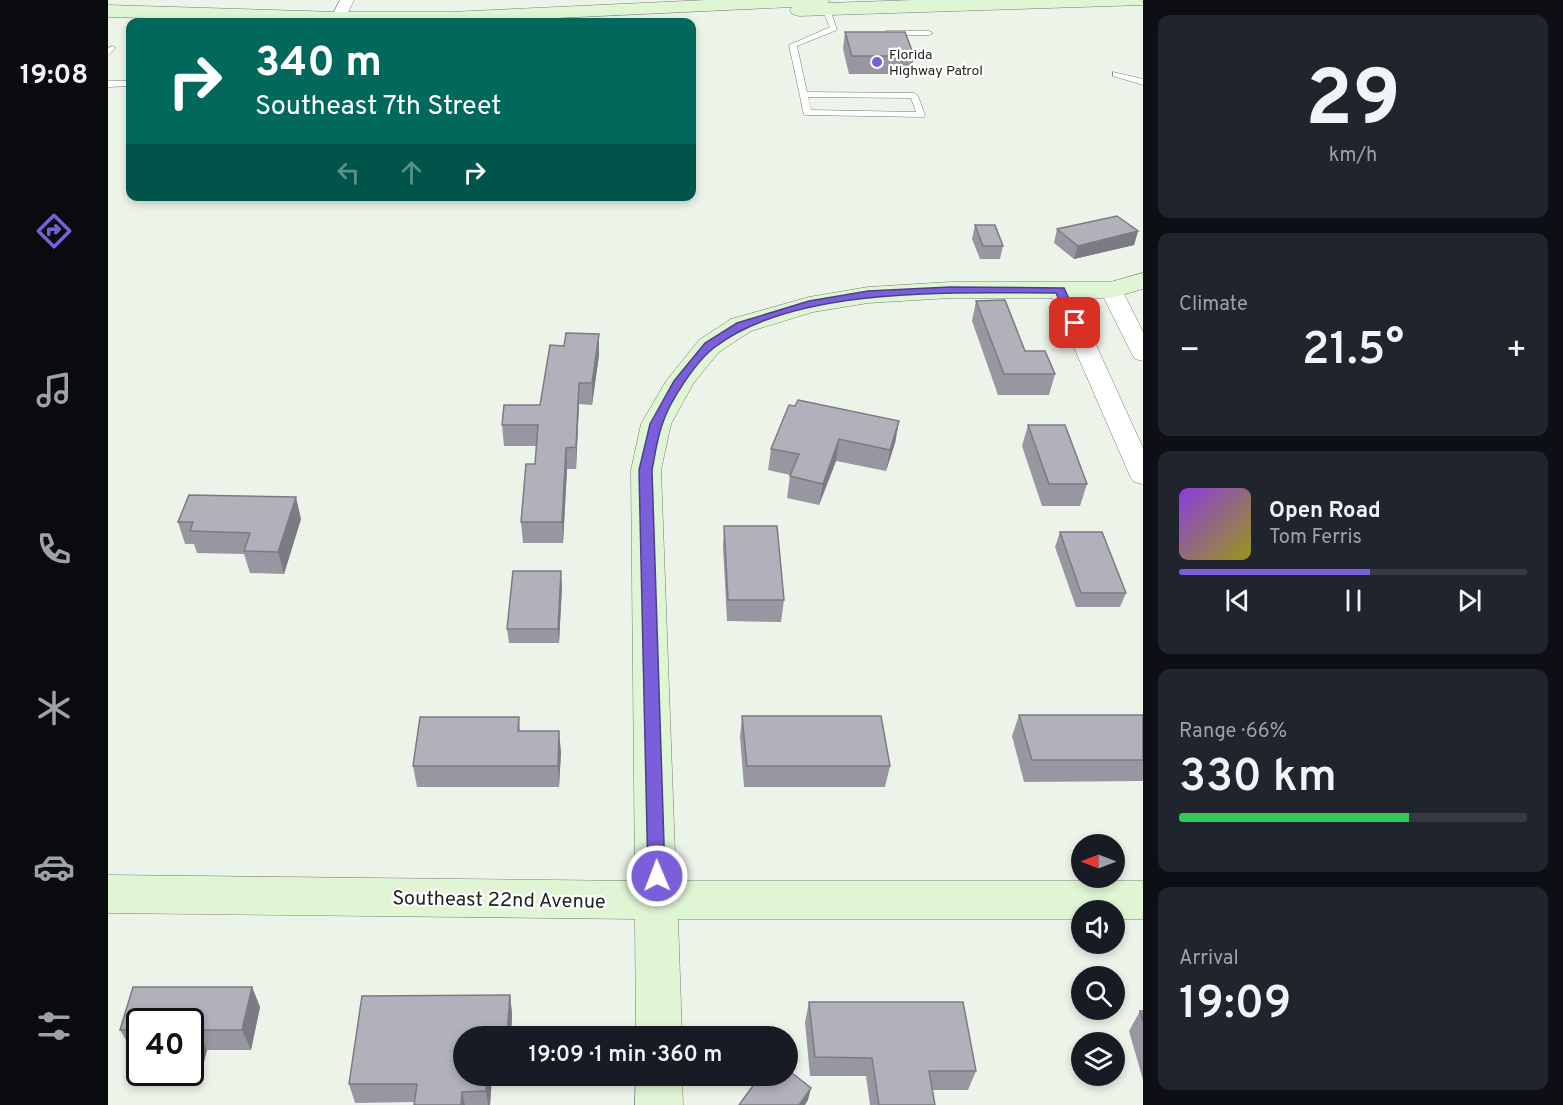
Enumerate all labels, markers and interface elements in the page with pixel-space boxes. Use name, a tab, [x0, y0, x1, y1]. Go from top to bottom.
text: 340 m	[255, 38, 382, 91]
icon: right	[156, 42, 234, 120]
place label: Florida Highway Patrol	[889, 47, 983, 80]
text: 29	[1305, 54, 1401, 153]
marker: Florida Highway Patrol	[870, 55, 884, 69]
text: 19:08	[20, 59, 88, 93]
text: Southeast 7th Street	[255, 90, 502, 124]
text: km/h	[1329, 143, 1377, 169]
icon: left	[332, 156, 365, 189]
icon: ahead	[395, 156, 428, 189]
icon: right	[458, 156, 491, 189]
icon: directions	[33, 210, 75, 252]
text: Climate	[1179, 292, 1248, 318]
pin	[1049, 297, 1100, 348]
icon: arrive	[1058, 306, 1091, 339]
text: 21.5°	[1302, 323, 1404, 380]
text: −	[1179, 331, 1200, 373]
text: +	[1506, 331, 1527, 373]
icon: music	[33, 369, 75, 411]
text: Open Road	[1269, 498, 1381, 525]
text: Tom Ferris	[1269, 525, 1362, 551]
icon: phone	[33, 528, 75, 570]
icon: previous	[1221, 584, 1254, 617]
icon: pause	[1337, 584, 1370, 617]
icon: next	[1453, 584, 1486, 617]
icon: climate	[33, 687, 75, 729]
text: Range · 66%	[1179, 719, 1287, 745]
text: 330 km	[1179, 750, 1337, 807]
north arrow	[1071, 834, 1125, 888]
map controls	[1071, 834, 1125, 1086]
position arrow	[625, 844, 689, 908]
icon: car	[33, 846, 75, 888]
street label: Southeast 22nd Avenue	[392, 886, 606, 916]
button: sound	[1071, 900, 1125, 954]
text: Arrival	[1179, 946, 1239, 972]
button: search	[1071, 966, 1125, 1020]
text: 19:09	[1179, 977, 1291, 1034]
icon: filters	[33, 1005, 75, 1047]
speed limit sign: 40	[126, 1008, 204, 1086]
button: layers	[1071, 1032, 1125, 1086]
text: 19:09 · 1 min · 360 m	[529, 1042, 722, 1069]

